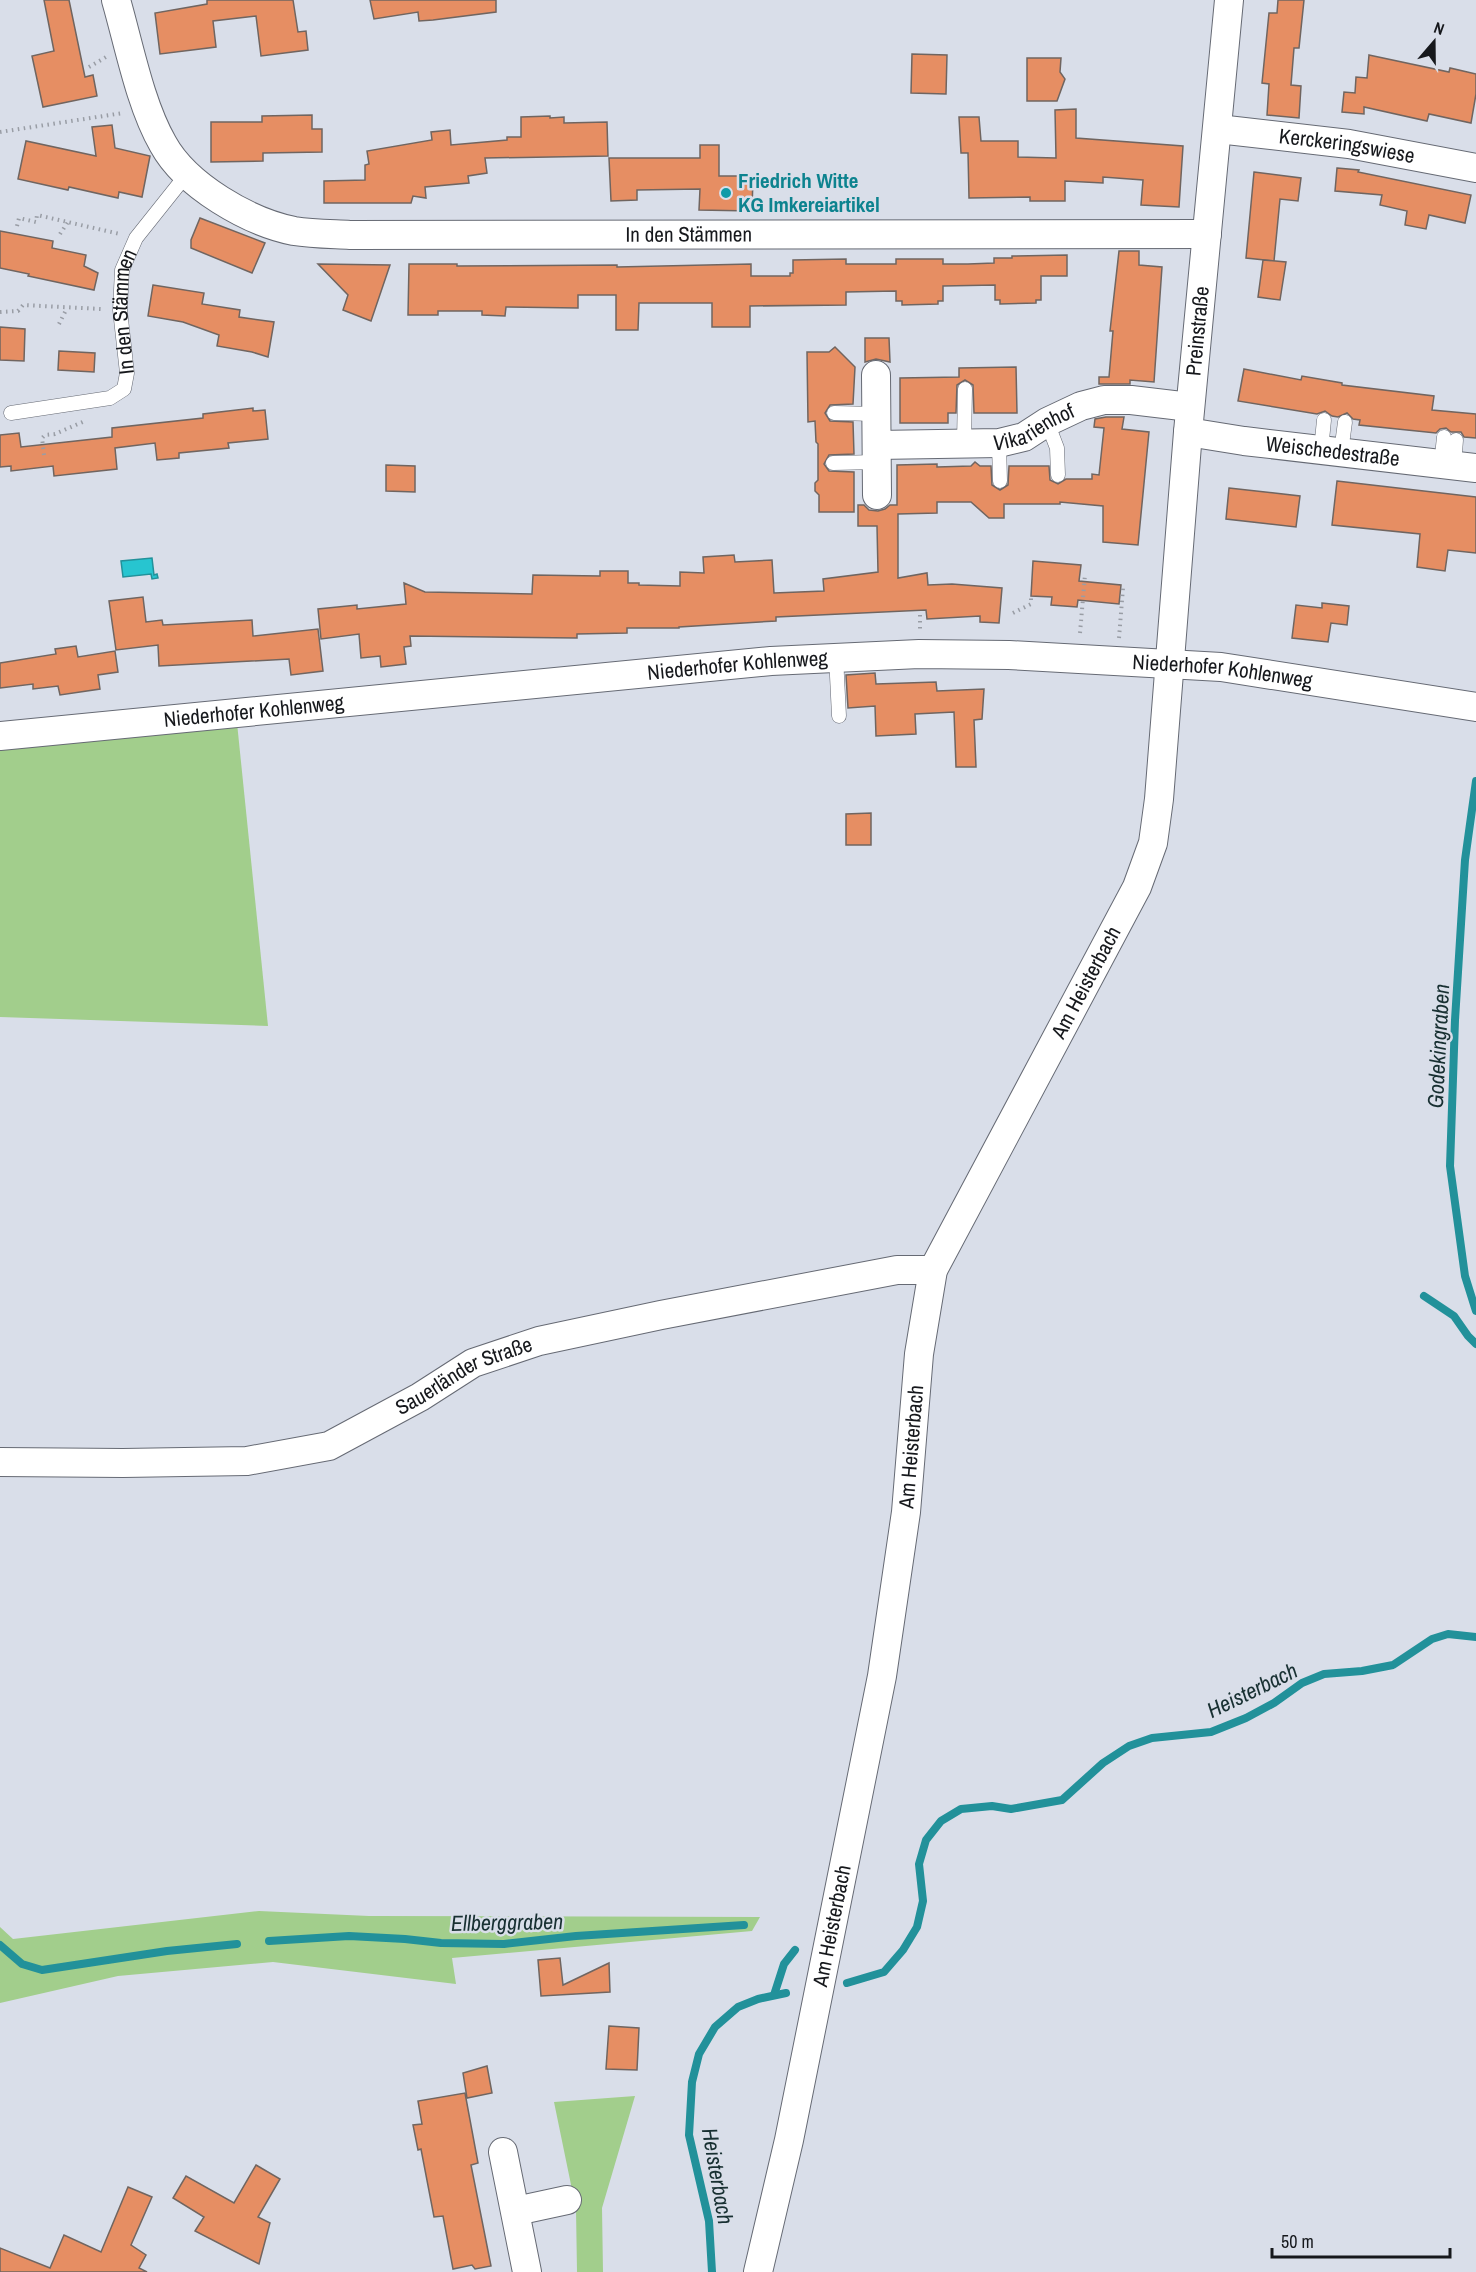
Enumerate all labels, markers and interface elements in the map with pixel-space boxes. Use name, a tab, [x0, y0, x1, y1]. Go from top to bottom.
north arrow	[1404, 12, 1464, 72]
text: N	[1431, 16, 1447, 40]
street label: Kerckeringswiese	[1278, 121, 1417, 170]
place label: Friedrich Witte KG Imkereiartikel	[738, 166, 880, 219]
marker: Friedrich Witte KG Imkereiartikel	[719, 186, 733, 200]
street label: In den Stämmen	[626, 220, 752, 249]
street label: In den Stämmen	[105, 244, 144, 376]
street label: Preinstraße	[1178, 285, 1216, 377]
street label: Vikarienhof	[993, 396, 1079, 457]
street label: Weischedestraße	[1264, 429, 1401, 473]
street label: Niederhofer Kohlenweg	[646, 643, 829, 687]
street label: Niederhofer Kohlenweg	[1132, 647, 1315, 695]
street label: Niederhofer Kohlenweg	[162, 688, 346, 734]
street label: Am Heisterbach	[1043, 921, 1128, 1044]
water label: Godekingraben	[1420, 983, 1456, 1109]
street label: Sauerländer Straße	[390, 1329, 536, 1422]
street label: Am Heisterbach	[891, 1384, 930, 1510]
water label: Heisterbach	[1202, 1655, 1302, 1725]
street label: Am Heisterbach	[805, 1862, 858, 1990]
water label: Ellberggraben	[451, 1906, 563, 1938]
water label: Heisterbach	[695, 2126, 741, 2226]
scale bar	[1272, 2221, 1450, 2259]
text: 50 m	[1281, 2229, 1314, 2254]

